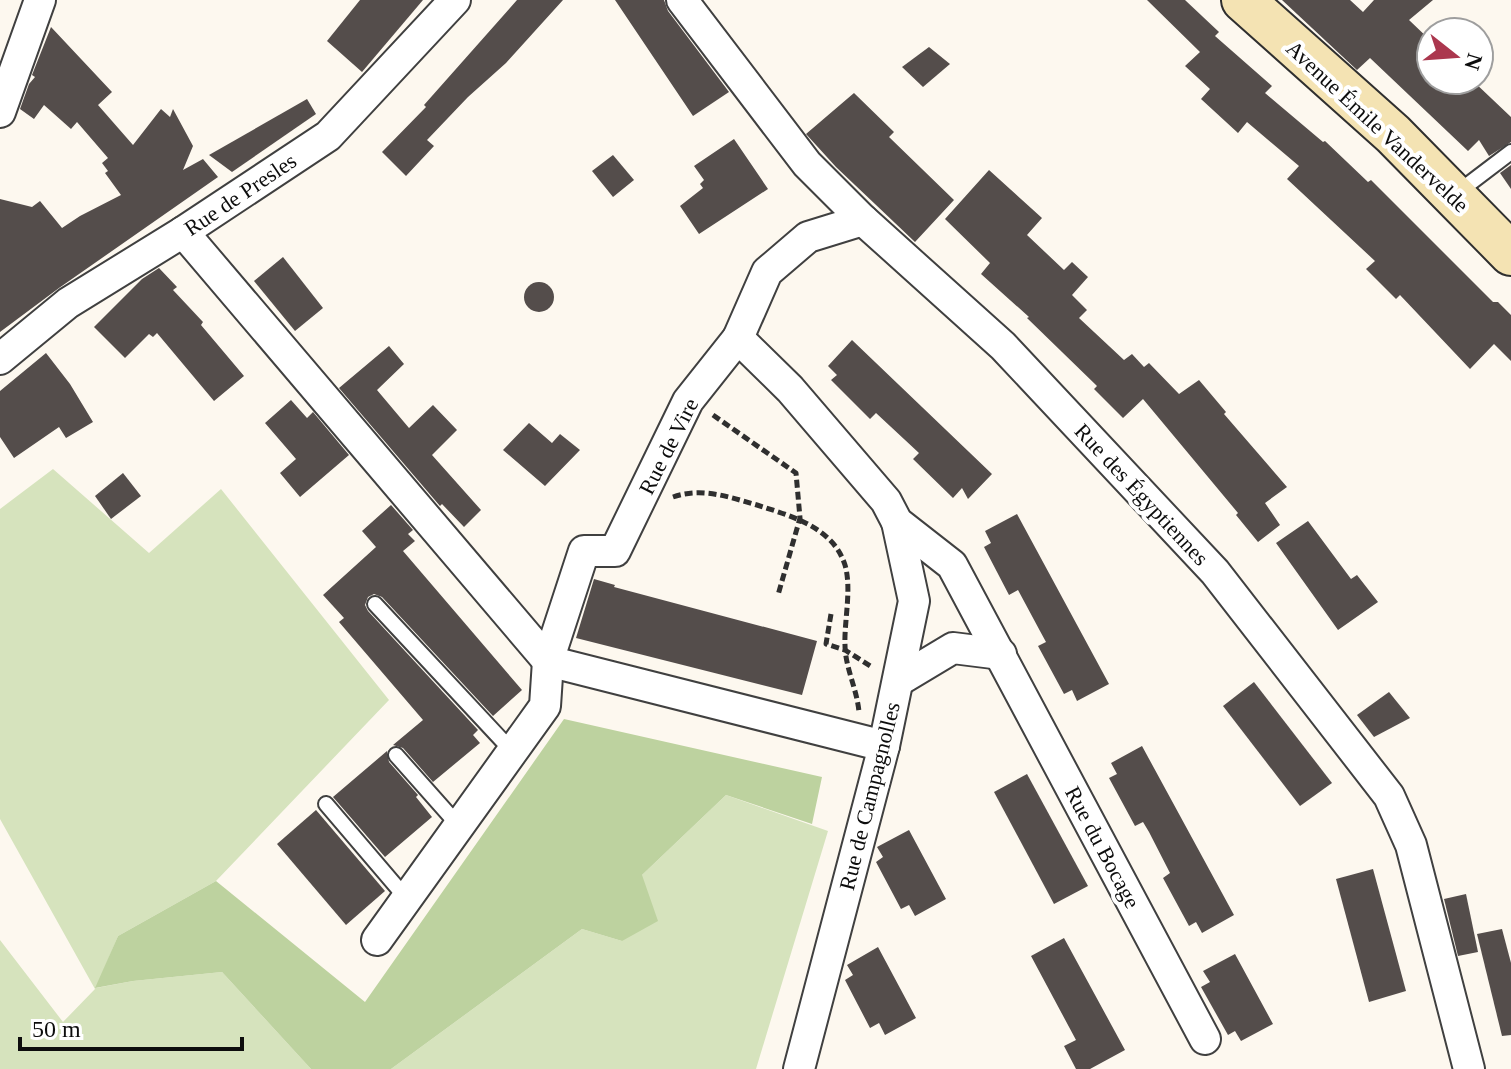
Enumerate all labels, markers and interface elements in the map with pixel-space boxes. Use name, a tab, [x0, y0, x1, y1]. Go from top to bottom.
north arrow	[1415, 16, 1495, 96]
street label: Avenue Émile Vandervelde	[1281, 35, 1474, 217]
text: N	[1459, 50, 1488, 73]
street label: Rue de Presles	[180, 148, 301, 241]
street label: Rue de Vire	[634, 394, 703, 498]
street label: Rue des Égyptiennes	[1070, 418, 1214, 570]
street label: Rue de Campagnolles	[834, 699, 905, 893]
street label: Rue du Bocage	[1060, 782, 1145, 912]
scale bar	[20, 1001, 242, 1051]
text: 50 m	[32, 1016, 81, 1042]

